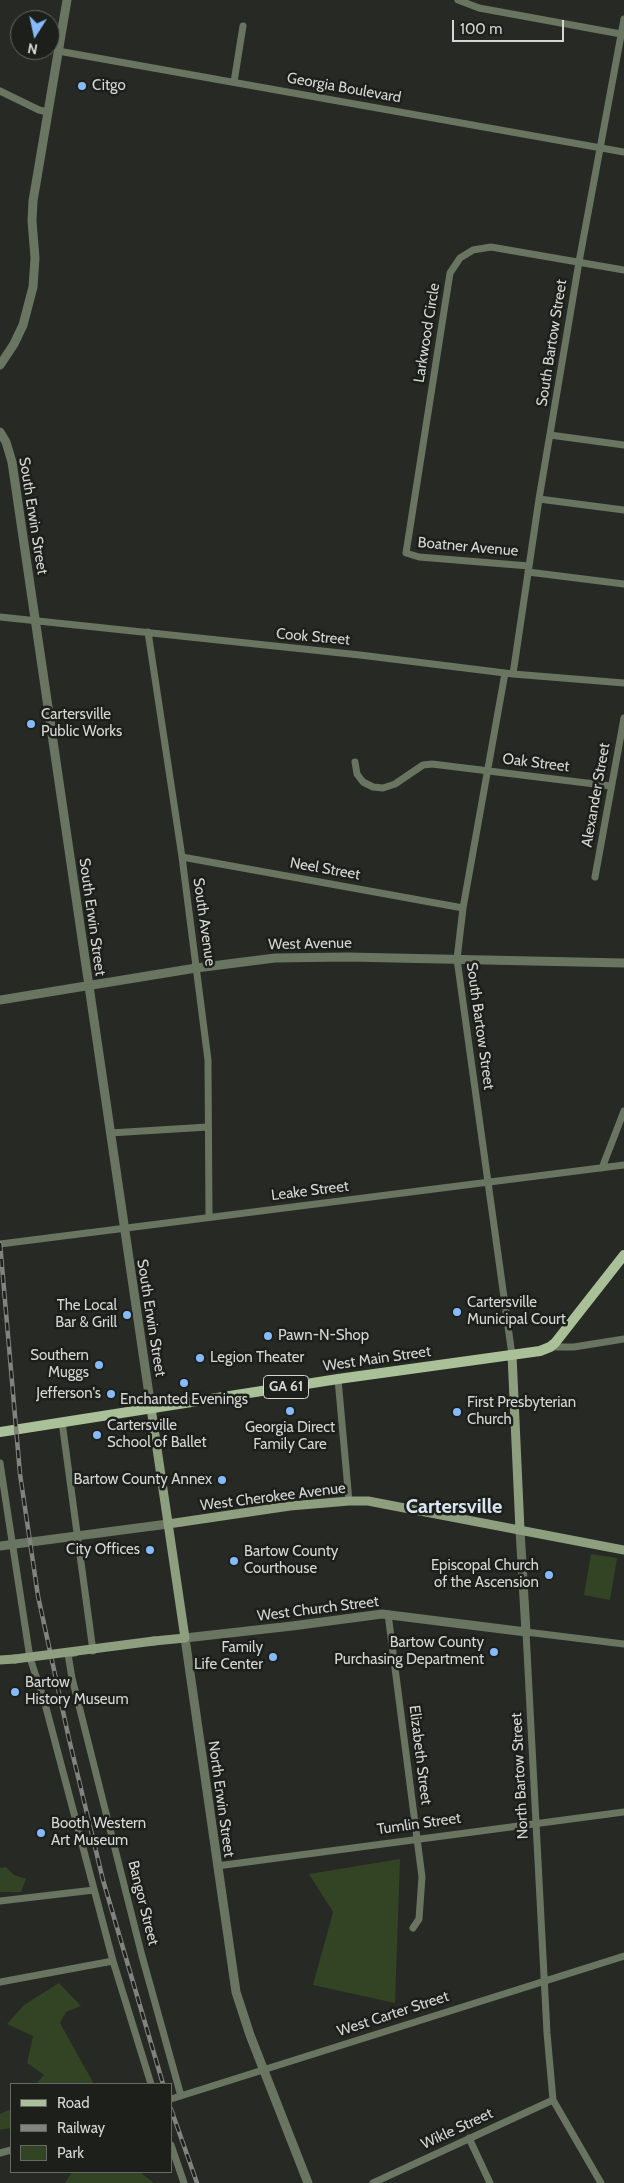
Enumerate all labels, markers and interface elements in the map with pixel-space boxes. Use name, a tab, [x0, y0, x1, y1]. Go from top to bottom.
north arrow	[10, 10, 60, 60]
scale bar	[454, 10, 566, 42]
text: 100 m	[460, 20, 502, 38]
text: N	[26, 39, 39, 59]
street label: Georgia Boulevard	[286, 69, 402, 107]
place label: Citgo	[92, 77, 126, 95]
marker: Citgo	[76, 80, 88, 92]
street label: South Bartow Street	[533, 278, 571, 408]
street label: Larkwood Circle	[410, 282, 444, 384]
street label: South Erwin Street	[15, 456, 51, 576]
street label: Boatner Avenue	[417, 534, 519, 560]
street label: Cook Street	[275, 625, 351, 649]
place label: Cartersville Public Works	[41, 706, 122, 741]
marker: Cartersville Public Works	[25, 718, 37, 730]
street label: Alexander Street	[578, 741, 614, 849]
street label: Oak Street	[502, 750, 570, 776]
street label: Neel Street	[288, 854, 362, 884]
street label: South Erwin Street	[75, 857, 109, 977]
street label: South Avenue	[189, 877, 219, 967]
street label: West Avenue	[268, 934, 352, 954]
street label: South Bartow Street	[462, 961, 498, 1091]
street label: Leake Street	[270, 1177, 350, 1205]
street label: South Erwin Street	[133, 1258, 169, 1378]
place label: Cartersville Municipal Court	[467, 1294, 566, 1329]
place label: The Local Bar & Grill	[55, 1297, 117, 1332]
marker: Cartersville Municipal Court	[451, 1306, 463, 1318]
marker: The Local Bar & Grill	[121, 1309, 133, 1321]
place label: Pawn-N-Shop	[278, 1327, 369, 1345]
marker: Pawn-N-Shop	[262, 1330, 274, 1342]
street label: West Main Street	[322, 1343, 432, 1375]
place label: Southern Muggs	[30, 1347, 89, 1382]
place label: Legion Theater	[210, 1349, 304, 1367]
marker: Legion Theater	[194, 1352, 206, 1364]
marker: Southern Muggs	[93, 1359, 105, 1371]
road number: GA 61	[264, 1375, 308, 1398]
marker: Enchanted Evenings	[178, 1377, 190, 1389]
place label: Jefferson's	[36, 1385, 101, 1403]
marker: Jefferson's	[105, 1388, 117, 1400]
place label: Enchanted Evenings	[120, 1391, 248, 1409]
place label: First Presbyterian Church	[467, 1394, 576, 1429]
marker: Georgia Direct Family Care	[284, 1405, 296, 1417]
marker: First Presbyterian Church	[451, 1406, 463, 1418]
place label: Cartersville School of Ballet	[107, 1417, 207, 1452]
place label: Georgia Direct Family Care	[245, 1419, 335, 1454]
marker: Cartersville School of Ballet	[91, 1429, 103, 1441]
place label: Bartow County Annex	[74, 1471, 212, 1489]
marker: Bartow County Annex	[216, 1474, 228, 1486]
street label: West Cherokee Avenue	[199, 1479, 347, 1515]
district label: Cartersville	[406, 1495, 502, 1519]
place label: City Offices	[66, 1541, 140, 1559]
place label: Bartow County Courthouse	[244, 1543, 338, 1578]
marker: City Offices	[144, 1544, 156, 1556]
marker: Bartow County Courthouse	[228, 1555, 240, 1567]
place label: Episcopal Church of the Ascension	[431, 1557, 539, 1592]
marker: Episcopal Church of the Ascension	[543, 1569, 555, 1581]
street label: West Church Street	[256, 1593, 380, 1625]
place label: Bartow County Purchasing Department	[334, 1634, 484, 1669]
place label: Family Life Center	[194, 1639, 263, 1674]
marker: Bartow County Purchasing Department	[488, 1646, 500, 1658]
marker: Family Life Center	[267, 1651, 279, 1663]
place label: Bartow History Museum	[25, 1674, 129, 1709]
marker: Bartow History Museum	[9, 1686, 21, 1698]
street label: Elizabeth Street	[405, 1704, 435, 1806]
street label: North Bartow Street	[508, 1712, 532, 1840]
street label: North Erwin Street	[204, 1740, 238, 1858]
street label: Tumlin Street	[376, 1809, 462, 1839]
place label: Booth Western Art Museum	[51, 1815, 146, 1850]
marker: Booth Western Art Museum	[35, 1827, 47, 1839]
street label: Bangor Street	[124, 1859, 162, 1947]
street label: West Carter Street	[335, 1987, 451, 2041]
legend	[10, 2083, 172, 2173]
text: Road	[57, 2094, 90, 2112]
street label: Wikle Street	[418, 2105, 496, 2153]
text: Railway	[57, 2119, 105, 2137]
text: Park	[57, 2144, 84, 2162]

